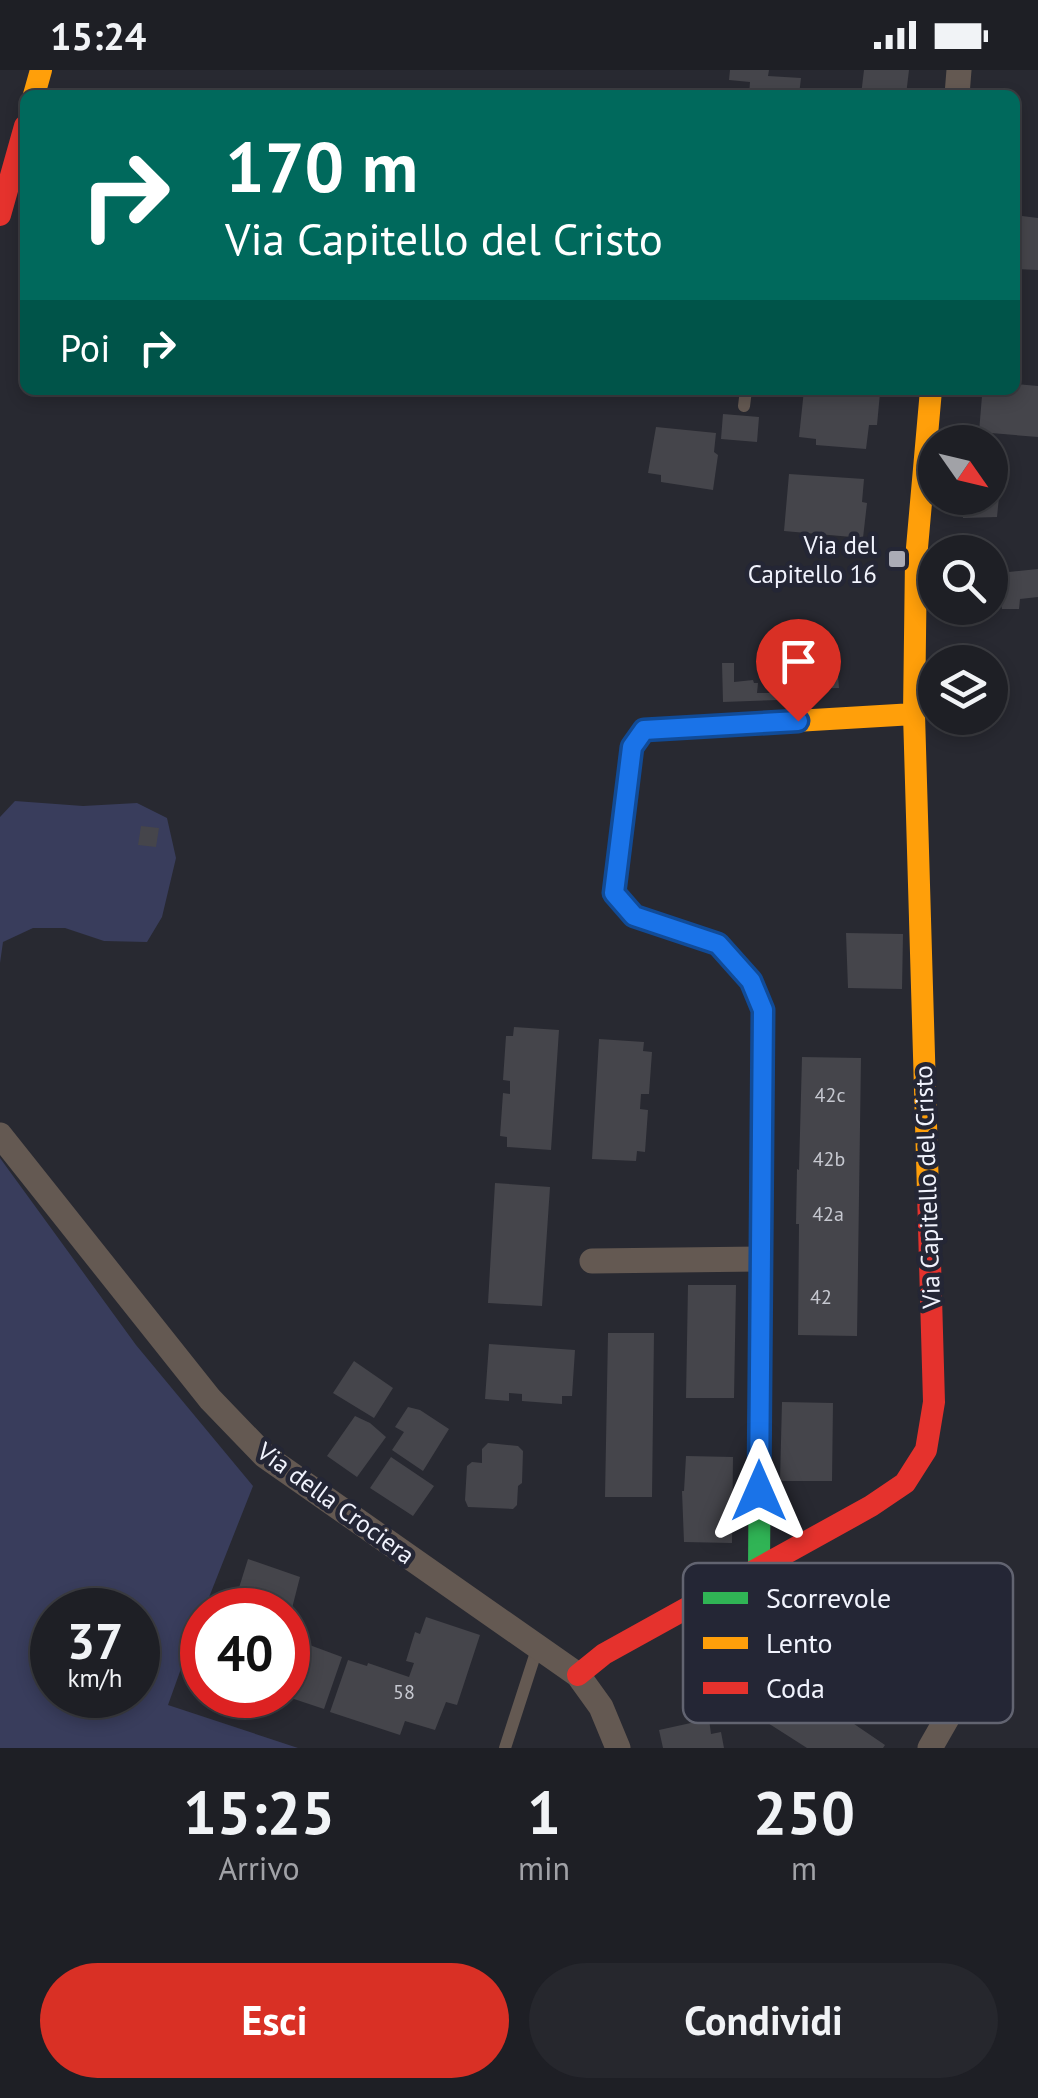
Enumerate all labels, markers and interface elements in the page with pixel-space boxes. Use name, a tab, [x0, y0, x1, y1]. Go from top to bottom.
text: 15:24	[50, 11, 146, 60]
text: 170 m	[225, 121, 418, 211]
icon: right	[60, 130, 190, 260]
text: Via Capitello del Cristo	[225, 209, 663, 267]
icon: right	[130, 320, 185, 375]
text: Poi	[60, 323, 110, 372]
north arrow	[918, 425, 1008, 515]
map controls	[918, 425, 1008, 735]
place label: Via del Capitello 16	[748, 529, 878, 590]
button: search	[918, 535, 1008, 625]
marker: Via del Capitello 16	[886, 548, 908, 570]
pin	[756, 619, 841, 722]
icon: arrive	[771, 634, 826, 689]
button: layers	[918, 645, 1008, 735]
street label: Via Capitello del Cristo	[907, 1065, 947, 1310]
house number: 42c	[815, 1082, 845, 1108]
house number: 42b	[813, 1146, 845, 1172]
house number: 42a	[812, 1201, 844, 1227]
house number: 42	[810, 1284, 832, 1310]
street label: Via della Crociera	[250, 1434, 421, 1571]
position arrow	[707, 1439, 811, 1543]
legend	[683, 1563, 1013, 1723]
text: Scorrevole	[766, 1579, 891, 1616]
speed limit sign: 40	[180, 1588, 310, 1718]
text: 37	[67, 1608, 123, 1673]
text: Lento	[766, 1624, 833, 1661]
text: km/h	[68, 1662, 122, 1694]
text: Coda	[766, 1669, 825, 1706]
house number: 58	[393, 1679, 415, 1705]
text: 15:25	[183, 1773, 335, 1851]
text: 1	[527, 1773, 561, 1851]
text: 250	[753, 1773, 855, 1851]
text: Arrivo	[218, 1847, 300, 1889]
text: min	[518, 1847, 570, 1889]
text: m	[791, 1847, 817, 1889]
button: Esci	[40, 1963, 509, 2078]
button: Condividi	[529, 1963, 998, 2078]

